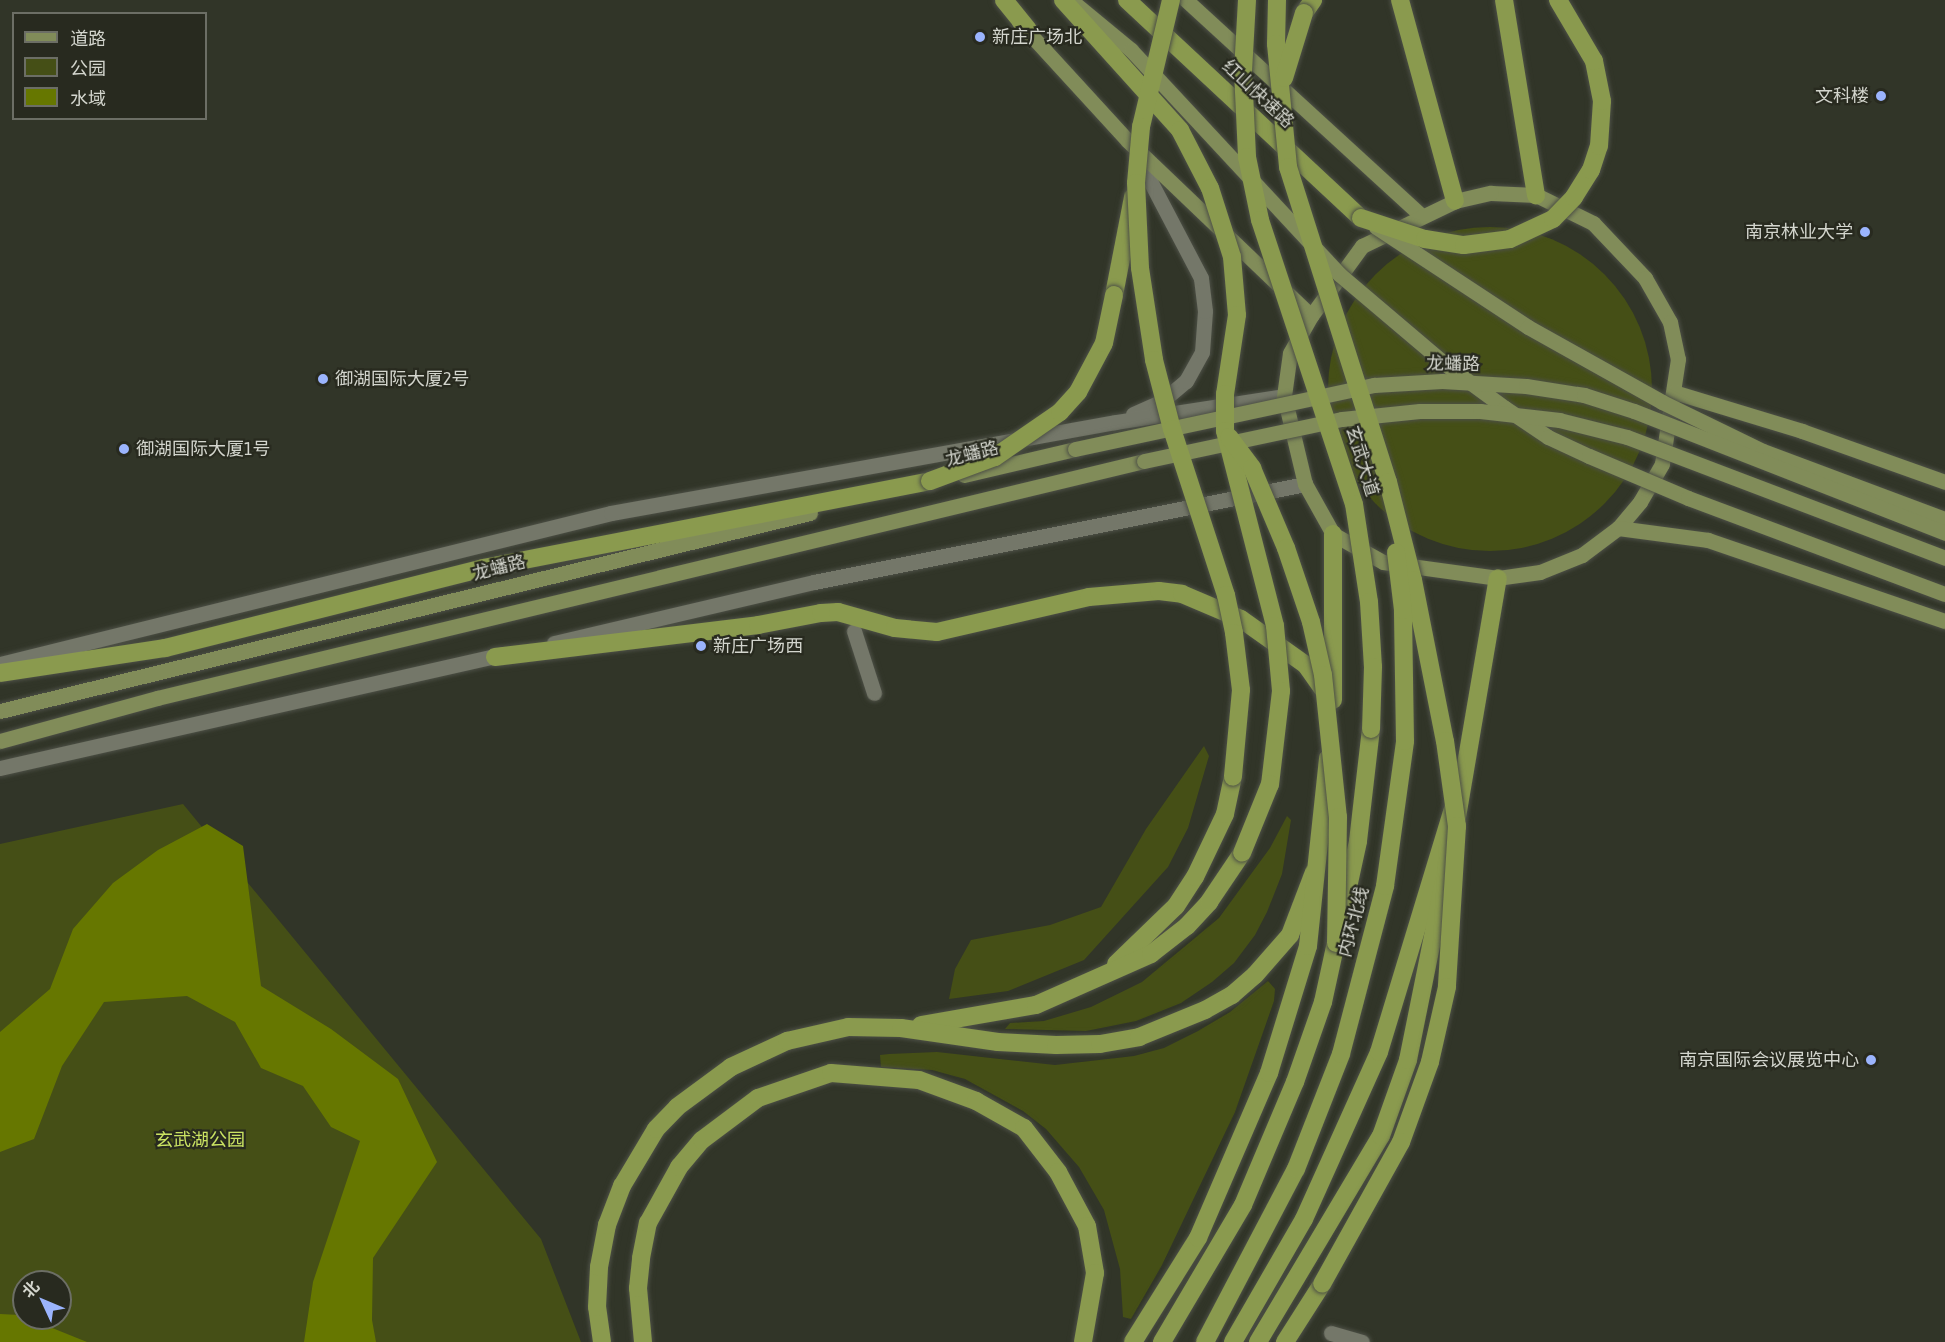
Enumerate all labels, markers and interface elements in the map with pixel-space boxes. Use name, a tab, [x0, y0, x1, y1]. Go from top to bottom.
legend	[12, 12, 207, 120]
place label: 新庄广场北	[992, 26, 1082, 48]
text: 道路	[70, 28, 106, 49]
marker: 新庄广场北	[973, 30, 987, 44]
street label: 红山快速路	[1218, 55, 1298, 133]
text: 公园	[70, 58, 106, 79]
place label: 文科楼	[1815, 85, 1869, 107]
text: 水域	[70, 88, 106, 109]
marker: 文科楼	[1874, 89, 1888, 103]
place label: 南京林业大学	[1745, 221, 1853, 243]
marker: 南京林业大学	[1858, 225, 1872, 239]
street label: 龙蟠路	[1426, 353, 1480, 375]
place label: 御湖国际大厦2号	[335, 368, 469, 390]
marker: 御湖国际大厦2号	[316, 372, 330, 386]
street label: 玄武大道	[1341, 423, 1383, 499]
street label: 龙蟠路	[943, 437, 1001, 471]
place label: 御湖国际大厦1号	[136, 438, 270, 460]
marker: 御湖国际大厦1号	[117, 442, 131, 456]
street label: 龙蟠路	[470, 551, 528, 585]
place label: 新庄广场西	[713, 635, 803, 657]
marker: 新庄广场西	[694, 639, 708, 653]
street label: 内环北线	[1334, 884, 1374, 960]
place label: 南京国际会议展览中心	[1679, 1049, 1859, 1071]
marker: 南京国际会议展览中心	[1864, 1053, 1878, 1067]
park label: 玄武湖公园	[155, 1129, 245, 1151]
north arrow	[12, 1270, 72, 1330]
text: 北	[18, 1277, 43, 1301]

